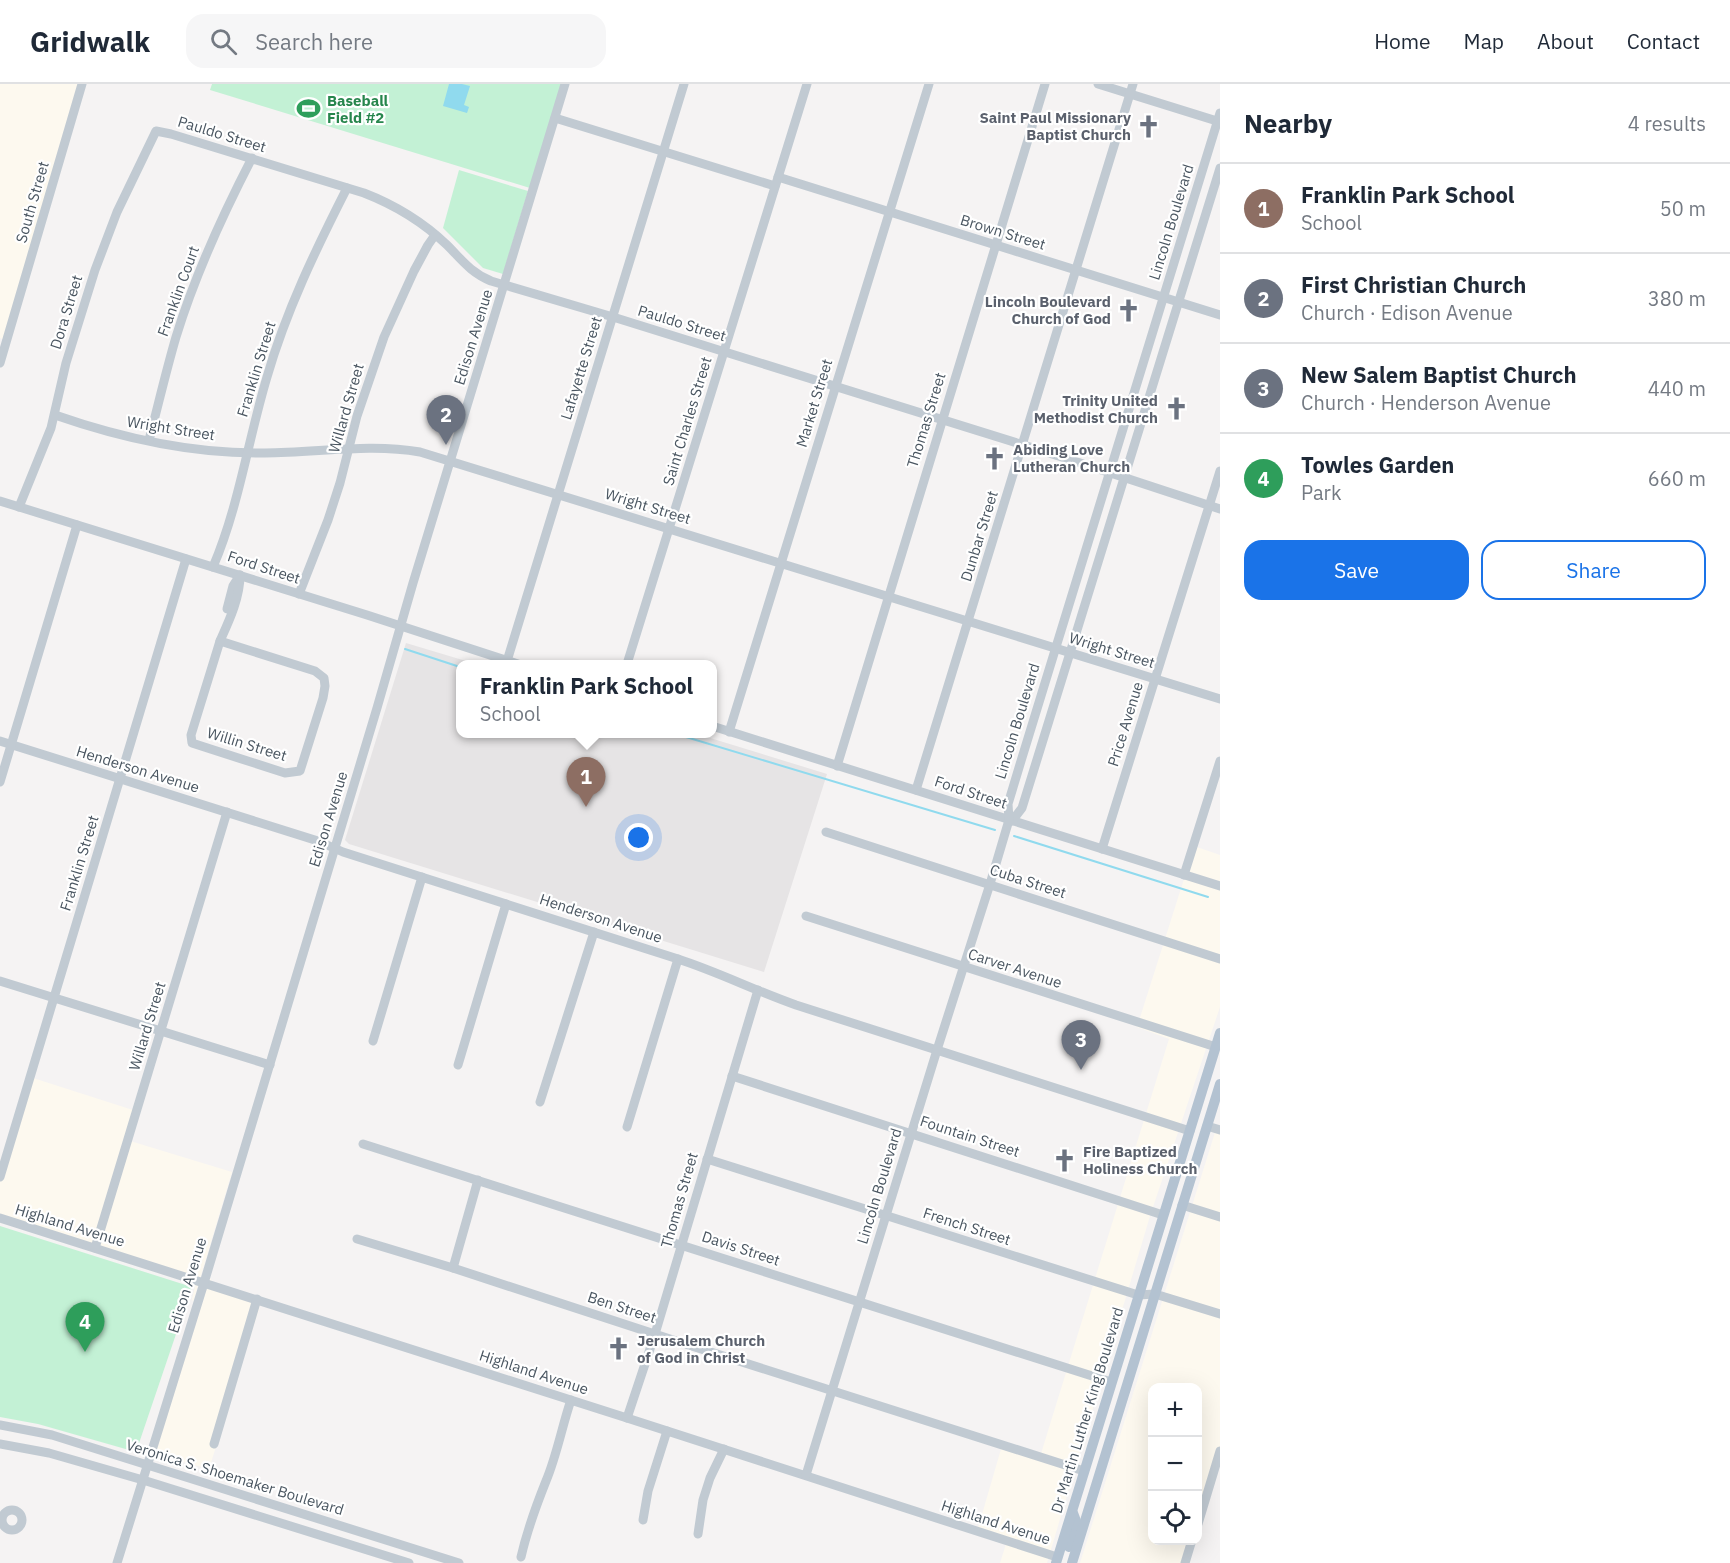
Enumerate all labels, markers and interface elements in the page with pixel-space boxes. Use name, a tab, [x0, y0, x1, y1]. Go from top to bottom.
search box	[186, 14, 606, 68]
text: Gridwalk	[30, 23, 150, 60]
icon: search	[207, 25, 240, 58]
text: Search here	[255, 27, 373, 56]
text: Home	[1374, 27, 1431, 55]
text: Map	[1464, 27, 1504, 55]
text: About	[1537, 27, 1594, 55]
text: Contact	[1627, 27, 1700, 55]
place label: Baseball Field #2	[327, 91, 389, 127]
sports icon: Baseball Field #2	[296, 96, 322, 122]
text: Nearby	[1244, 106, 1332, 140]
place label: Saint Paul Missionary Baptist Church	[979, 108, 1131, 144]
text: 4 results	[1628, 110, 1706, 137]
street label: Pauldo Street	[176, 112, 268, 156]
church icon: Saint Paul Missionary Baptist Church	[1136, 113, 1162, 139]
street label: South Street	[11, 159, 53, 245]
street label: Lincoln Boulevard	[1144, 162, 1198, 282]
text: Franklin Park School	[1301, 180, 1514, 209]
text: 1	[1258, 195, 1270, 222]
text: 50 m	[1660, 195, 1706, 222]
text: School	[1301, 209, 1362, 236]
street label: Brown Street	[958, 210, 1048, 254]
street label: Franklin Court	[153, 243, 203, 339]
text: First Christian Church	[1301, 270, 1526, 299]
street label: Dora Street	[46, 273, 86, 351]
text: 2	[1258, 285, 1270, 312]
text: 380 m	[1648, 285, 1706, 312]
street label: Edison Avenue	[449, 287, 497, 387]
place label: Lincoln Boulevard Church of God	[985, 292, 1111, 328]
church icon: Lincoln Boulevard Church of God	[1116, 297, 1142, 323]
text: Church · Edison Avenue	[1301, 299, 1513, 326]
street label: Pauldo Street	[636, 301, 728, 345]
street label: Lafayette Street	[556, 314, 606, 422]
street label: Franklin Street	[232, 319, 280, 419]
street label: Saint Charles Street	[658, 354, 716, 488]
street label: Market Street	[792, 356, 836, 450]
text: New Salem Baptist Church	[1301, 360, 1577, 389]
street label: Willard Street	[324, 361, 368, 455]
street label: Thomas Street	[902, 370, 950, 470]
text: 3	[1258, 375, 1270, 402]
text: 440 m	[1648, 375, 1706, 402]
text: Church · Henderson Avenue	[1301, 389, 1551, 416]
place label: Trinity United Methodist Church	[1034, 391, 1158, 427]
pin: 2	[426, 396, 466, 445]
church icon: Trinity United Methodist Church	[1163, 396, 1189, 422]
street label: Wright Street	[126, 412, 216, 444]
place label: Abiding Love Lutheran Church	[1013, 440, 1130, 476]
church icon: Abiding Love Lutheran Church	[982, 445, 1008, 471]
text: Towles Garden	[1301, 450, 1454, 479]
text: 4	[1258, 465, 1270, 492]
text: 660 m	[1648, 465, 1706, 492]
text: Park	[1301, 479, 1341, 506]
street label: Wright Street	[603, 484, 693, 528]
street label: Dunbar Street	[956, 488, 1002, 584]
button: Save	[1244, 540, 1469, 600]
button: Share	[1481, 540, 1706, 600]
street label: Ford Street	[225, 546, 303, 588]
street label: Wright Street	[1067, 628, 1157, 672]
popup	[456, 660, 717, 738]
street label: Lincoln Boulevard	[990, 661, 1044, 781]
text: Franklin Park School	[480, 671, 693, 700]
street label: Price Avenue	[1103, 679, 1147, 769]
text: School	[480, 700, 541, 727]
street label: Willin Street	[205, 723, 289, 765]
street label: Henderson Avenue	[74, 741, 202, 797]
pin: 1	[566, 758, 606, 807]
street label: Edison Avenue	[304, 769, 352, 869]
street label: Ford Street	[932, 771, 1010, 813]
street label: Franklin Street	[55, 813, 103, 913]
your location	[624, 823, 653, 852]
street label: Cuba Street	[987, 860, 1069, 902]
street label: Henderson Avenue	[537, 889, 665, 947]
street label: Carver Avenue	[966, 944, 1064, 992]
street label: Willard Street	[124, 979, 170, 1073]
pin: 3	[1062, 1020, 1100, 1070]
street label: Fountain Street	[918, 1111, 1022, 1161]
street label: Lincoln Boulevard	[852, 1126, 906, 1246]
place label: Fire Baptized Holiness Church	[1083, 1142, 1197, 1178]
church icon: Fire Baptized Holiness Church	[1052, 1147, 1078, 1173]
street label: Thomas Street	[656, 1150, 702, 1250]
street label: Highland Avenue	[13, 1199, 127, 1251]
street label: French Street	[921, 1203, 1013, 1249]
street label: Davis Street	[700, 1226, 782, 1270]
street label: Edison Avenue	[163, 1235, 211, 1335]
street label: Ben Street	[585, 1287, 659, 1327]
pin: 4	[66, 1302, 104, 1352]
street label: Dr Martin Luther King Boulevard	[1047, 1305, 1127, 1515]
place label: Jerusalem Church of God in Christ	[637, 1331, 765, 1367]
church icon: Jerusalem Church of God in Christ	[606, 1336, 632, 1362]
street label: Highland Avenue	[477, 1345, 591, 1399]
map controls	[1148, 1383, 1202, 1545]
button: +	[1148, 1383, 1202, 1437]
street label: Veronica S. Shoemaker Boulevard	[124, 1435, 346, 1519]
button: −	[1148, 1437, 1202, 1491]
button: locate	[1148, 1491, 1202, 1545]
street label: Highland Avenue	[939, 1495, 1053, 1549]

